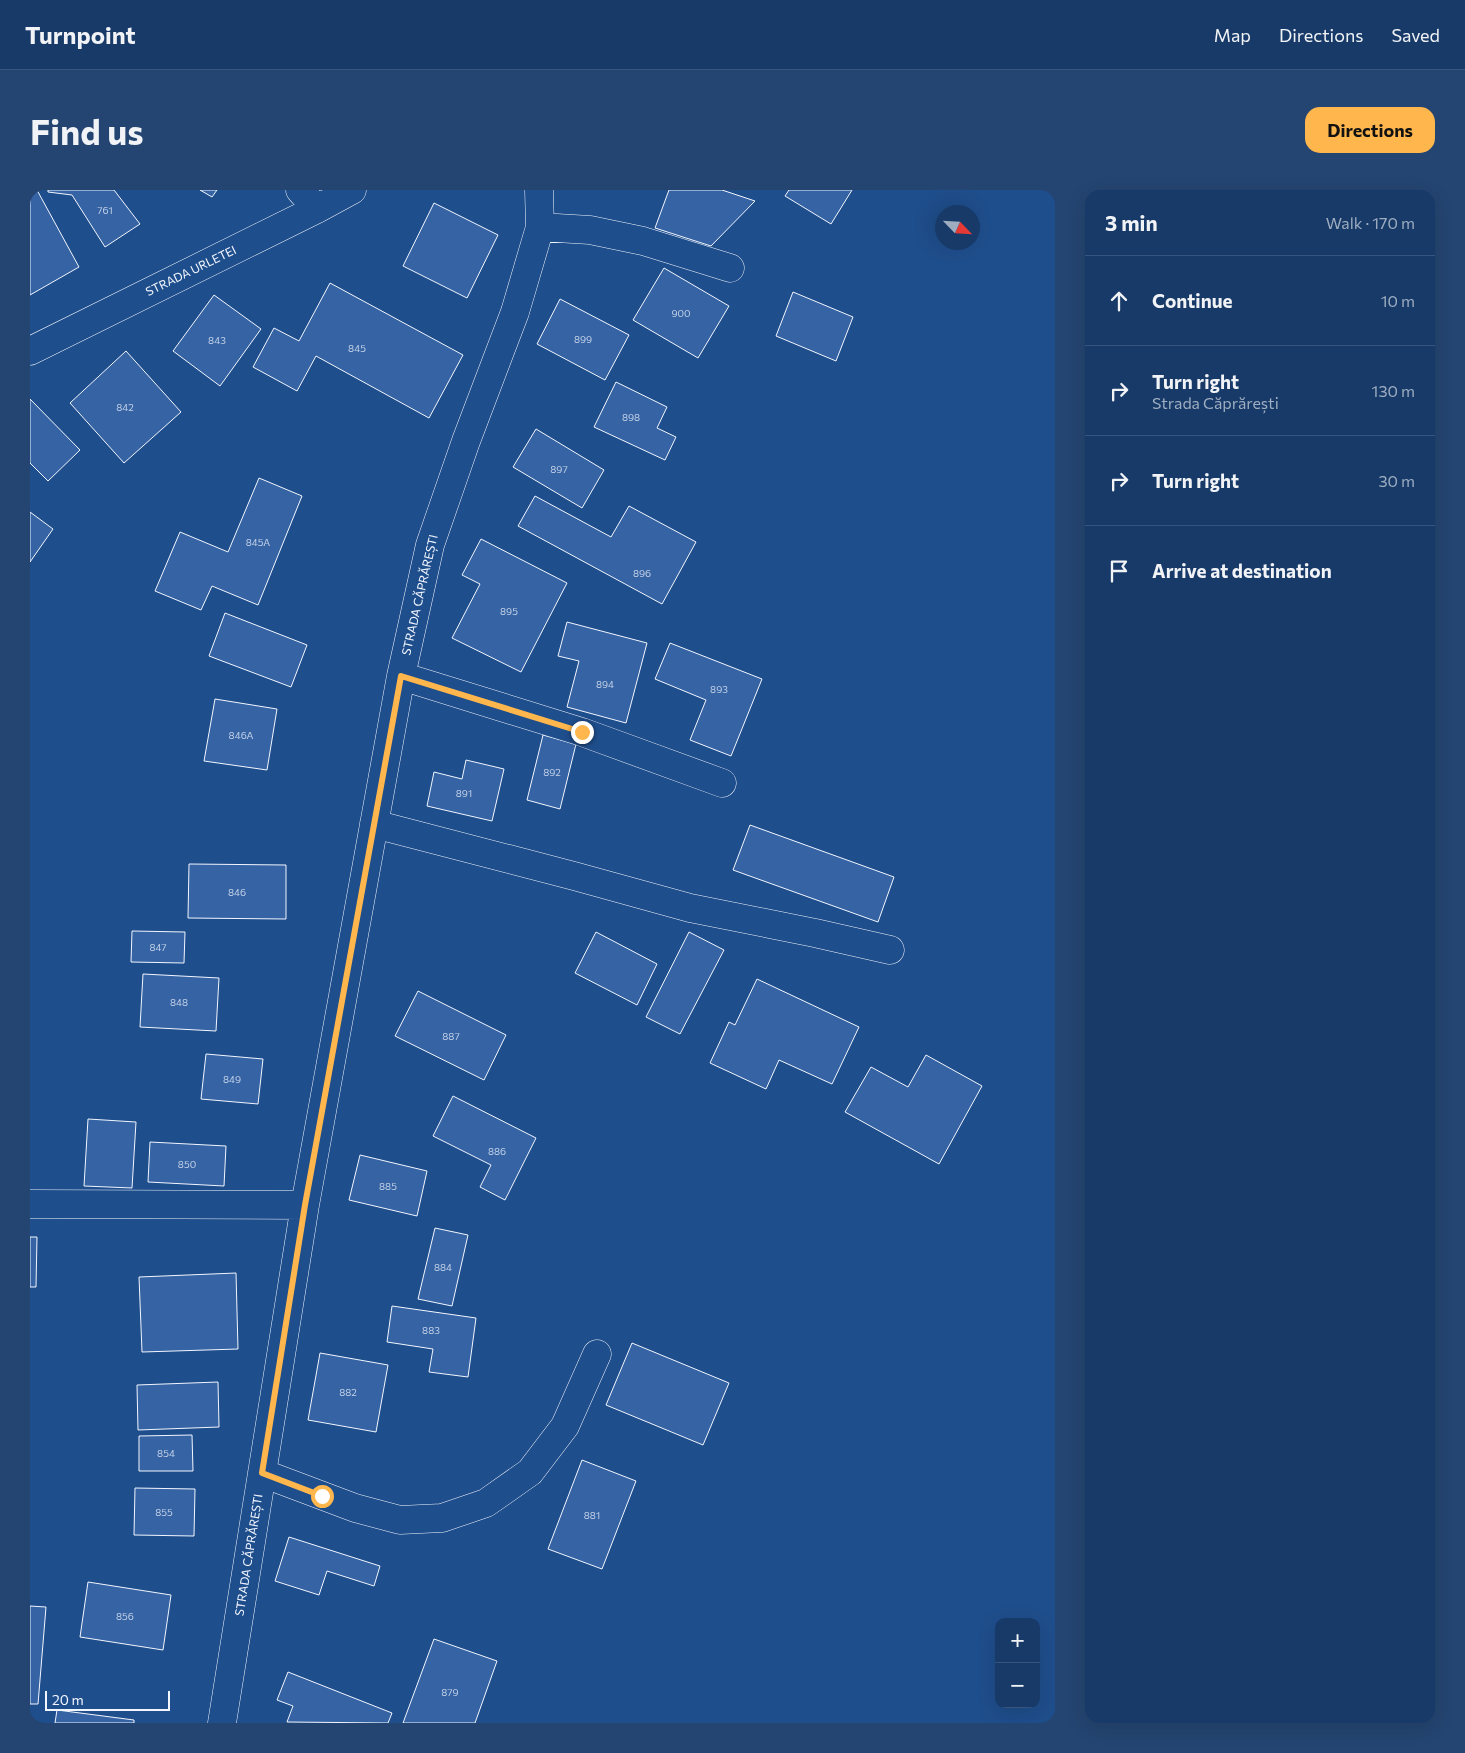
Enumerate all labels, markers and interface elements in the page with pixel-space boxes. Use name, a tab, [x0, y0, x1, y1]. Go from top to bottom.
text: Turnpoint	[25, 20, 136, 49]
text: Map	[1214, 24, 1251, 46]
text: Directions	[1279, 24, 1363, 46]
text: Saved	[1391, 24, 1440, 46]
button: Directions	[1305, 107, 1435, 153]
text: Find us	[30, 109, 144, 152]
house number: 761	[97, 204, 113, 216]
north arrow	[935, 205, 980, 250]
text: 3 min	[1105, 210, 1158, 235]
text: Walk · 170 m	[1326, 213, 1415, 232]
street label: STRADA URLETEI	[143, 242, 238, 298]
icon: ahead	[1105, 287, 1133, 315]
text: Continue	[1152, 289, 1232, 312]
text: 10 m	[1381, 291, 1415, 310]
house number: 900	[671, 307, 691, 319]
house number: 899	[574, 333, 592, 345]
house number: 843	[208, 334, 226, 346]
house number: 845	[348, 342, 366, 354]
text: Turn right	[1152, 370, 1239, 393]
icon: right	[1105, 377, 1133, 405]
text: 130 m	[1372, 381, 1415, 400]
text: Strada Căprărești	[1152, 393, 1279, 412]
house number: 842	[116, 401, 134, 413]
house number: 898	[622, 411, 640, 423]
house number: 897	[550, 463, 568, 475]
icon: right	[1105, 467, 1133, 495]
text: Turn right	[1152, 469, 1239, 492]
text: 30 m	[1378, 471, 1415, 490]
street label: STRADA CĂPRĂREȘTI	[398, 533, 441, 657]
house number: 845A	[246, 536, 270, 548]
icon: arrive	[1105, 557, 1133, 585]
text: Arrive at destination	[1152, 559, 1332, 582]
house number: 896	[633, 567, 651, 579]
house number: 895	[500, 605, 518, 617]
house number: 894	[596, 678, 614, 690]
house number: 893	[710, 683, 728, 695]
route end	[571, 721, 594, 744]
house number: 846A	[229, 729, 253, 741]
house number: 892	[543, 766, 561, 778]
house number: 891	[456, 787, 472, 799]
house number: 846	[228, 886, 246, 898]
house number: 847	[149, 941, 167, 953]
house number: 848	[170, 996, 188, 1008]
house number: 887	[442, 1030, 460, 1042]
house number: 849	[223, 1073, 241, 1085]
house number: 886	[488, 1145, 506, 1157]
house number: 850	[178, 1158, 196, 1170]
house number: 885	[379, 1180, 397, 1192]
house number: 884	[434, 1261, 452, 1273]
house number: 883	[422, 1324, 440, 1336]
house number: 882	[339, 1386, 357, 1398]
house number: 854	[157, 1447, 175, 1459]
route start	[311, 1485, 334, 1508]
street label: STRADA CĂPRĂREȘTI	[231, 1493, 266, 1617]
house number: 855	[155, 1506, 173, 1518]
house number: 881	[584, 1509, 600, 1521]
house number: 856	[116, 1610, 134, 1622]
map controls	[995, 1618, 1040, 1708]
button: +	[995, 1618, 1040, 1663]
button: −	[995, 1663, 1040, 1708]
house number: 879	[441, 1686, 459, 1698]
scale bar	[45, 1688, 170, 1711]
text: 20 m	[52, 1691, 84, 1708]

